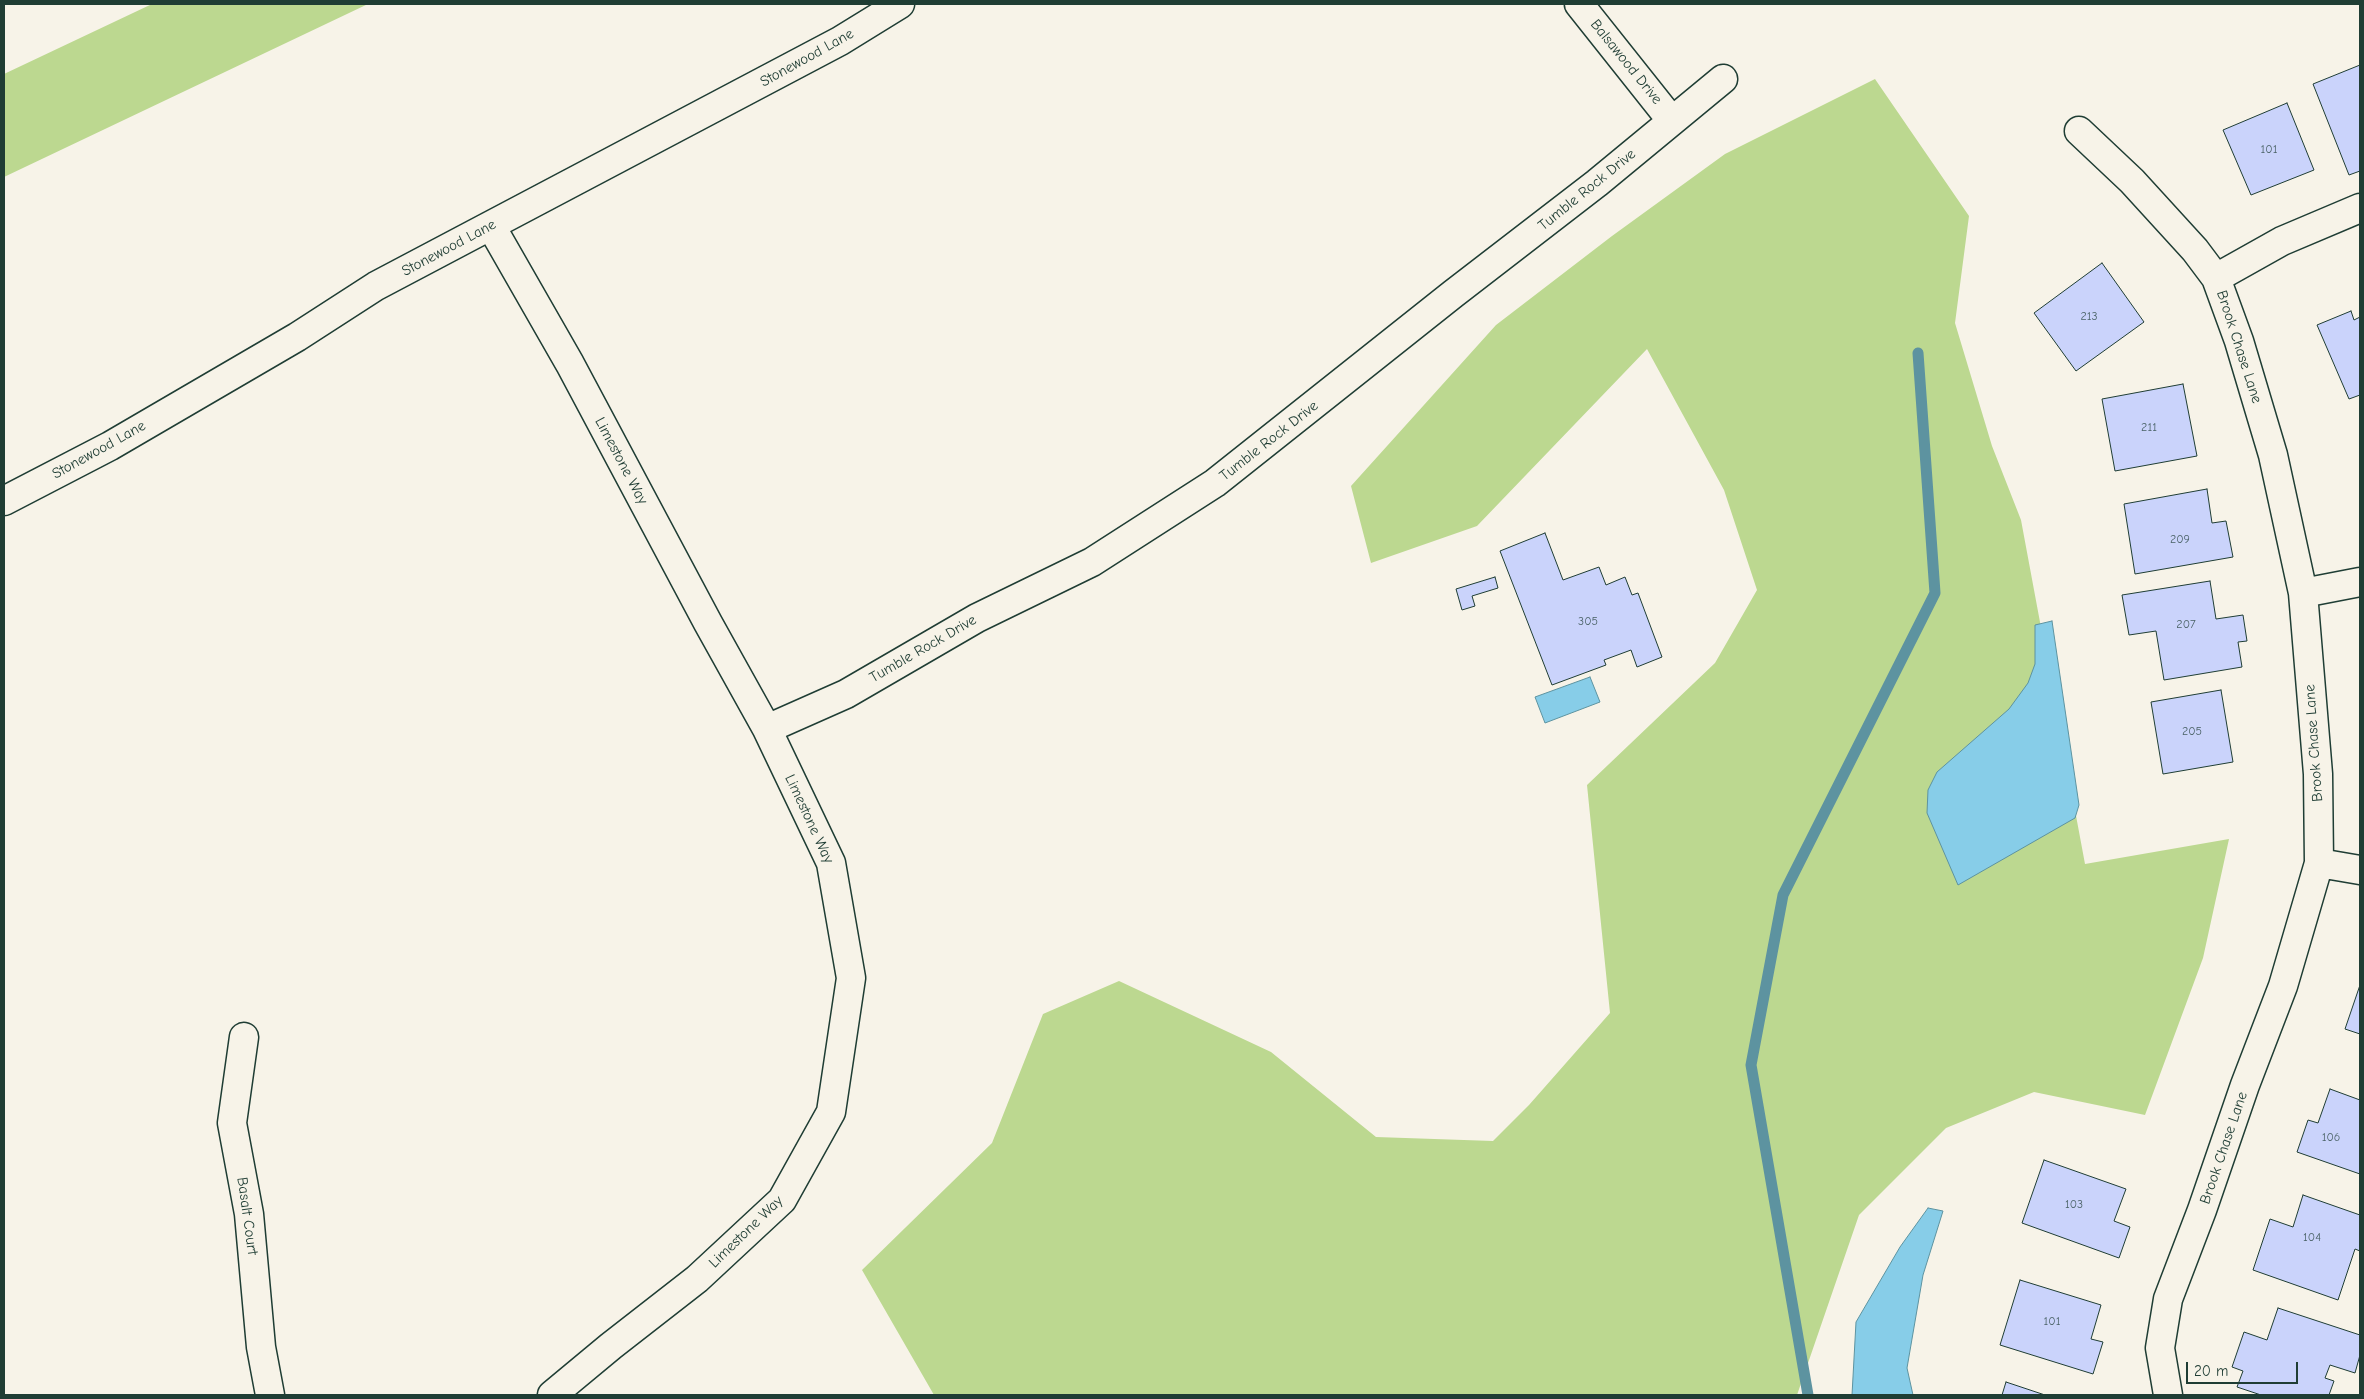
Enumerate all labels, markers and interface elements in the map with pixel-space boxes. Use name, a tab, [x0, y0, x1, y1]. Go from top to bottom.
street label: Balsawood Drive	[1586, 16, 1666, 108]
street label: Stonewood Lane	[757, 25, 857, 91]
house number: 101	[2261, 143, 2277, 157]
street label: Tumble Rock Drive	[1535, 145, 1639, 235]
street label: Stonewood Lane	[399, 216, 499, 280]
street label: Brook Chase Lane	[2212, 288, 2266, 406]
house number: 213	[2080, 310, 2098, 324]
street label: Tumble Rock Drive	[1216, 397, 1322, 485]
street label: Limestone Way	[590, 414, 652, 508]
street label: Stonewood Lane	[49, 417, 149, 483]
house number: 211	[2141, 421, 2157, 435]
house number: 209	[2170, 533, 2190, 547]
street label: Tumble Rock Drive	[866, 611, 980, 687]
house number: 305	[1578, 615, 1598, 629]
house number: 207	[2176, 618, 2196, 632]
street label: Brook Chase Lane	[2301, 684, 2327, 802]
house number: 205	[2182, 725, 2202, 739]
street label: Limestone Way	[781, 772, 837, 866]
street label: Brook Chase Lane	[2196, 1089, 2252, 1207]
house number: 106	[2322, 1131, 2340, 1145]
street label: Basalt Court	[233, 1176, 261, 1256]
street label: Limestone Way	[705, 1192, 787, 1272]
house number: 103	[2065, 1198, 2083, 1212]
house number: 104	[2303, 1231, 2321, 1245]
house number: 101	[2044, 1315, 2060, 1329]
scale bar	[2189, 1352, 2302, 1384]
text: 20 m	[2194, 1362, 2228, 1380]

